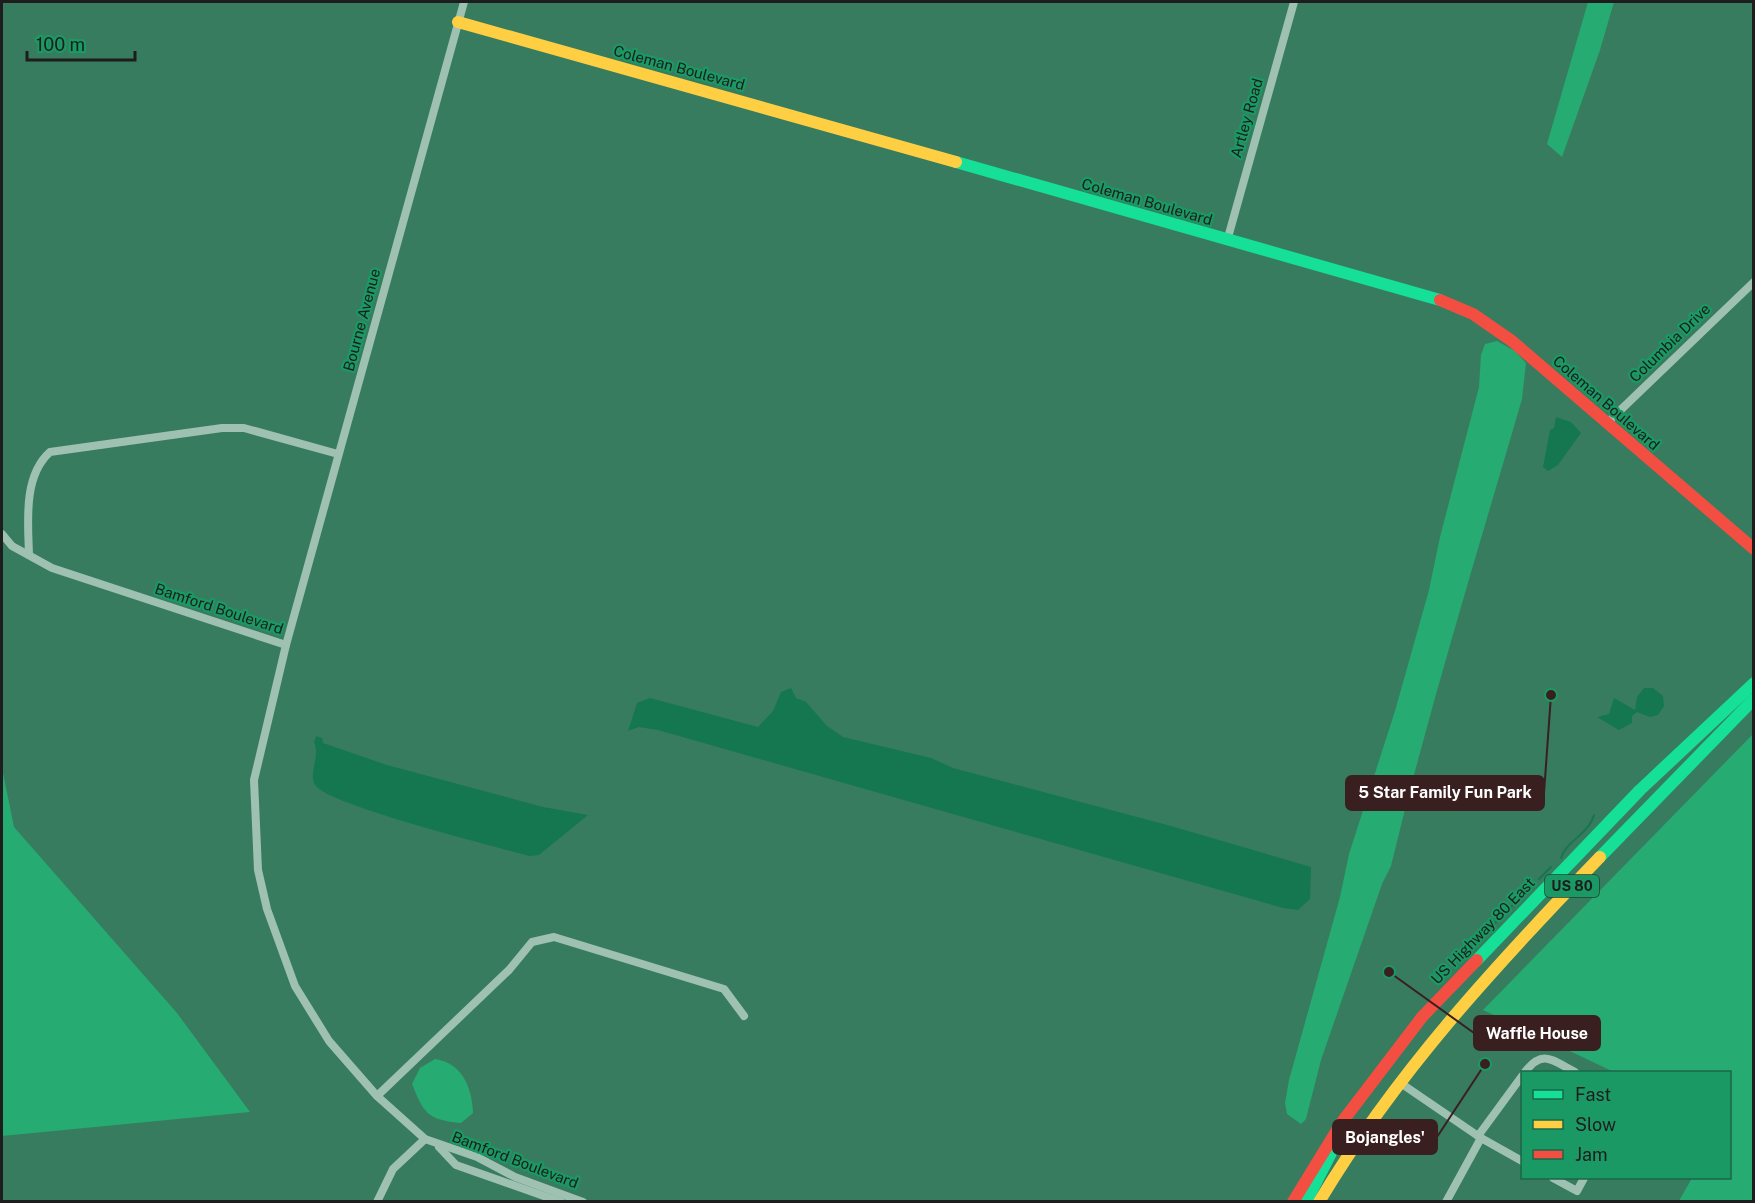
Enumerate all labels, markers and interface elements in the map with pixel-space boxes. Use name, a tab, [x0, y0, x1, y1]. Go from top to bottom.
scale bar	[27, 24, 135, 62]
text: 100 m	[36, 34, 85, 55]
street label: Coleman Boulevard	[612, 42, 747, 93]
street label: Artley Road	[1227, 76, 1266, 160]
street label: Coleman Boulevard	[1080, 175, 1214, 228]
street label: Bourne Avenue	[340, 267, 383, 373]
street label: Columbia Drive	[1626, 300, 1713, 385]
street label: Coleman Boulevard	[1550, 352, 1663, 453]
street label: Bamford Boulevard	[153, 580, 286, 637]
callout: 5 Star Family Fun Park	[1346, 776, 1544, 810]
text: 5 Star Family Fun Park	[1358, 783, 1532, 802]
street label: US Highway 80 East	[1427, 874, 1538, 987]
road number: US 80	[1545, 875, 1599, 897]
callout: Waffle House	[1474, 1016, 1600, 1050]
text: Waffle House	[1486, 1024, 1588, 1043]
legend	[1521, 1071, 1731, 1179]
text: Fast	[1575, 1084, 1611, 1105]
text: Slow	[1575, 1114, 1616, 1135]
callout: Bojangles'	[1333, 1120, 1437, 1154]
street label: Bamford Boulevard	[450, 1128, 581, 1191]
text: Bojangles'	[1345, 1128, 1425, 1147]
text: Jam	[1575, 1144, 1608, 1165]

